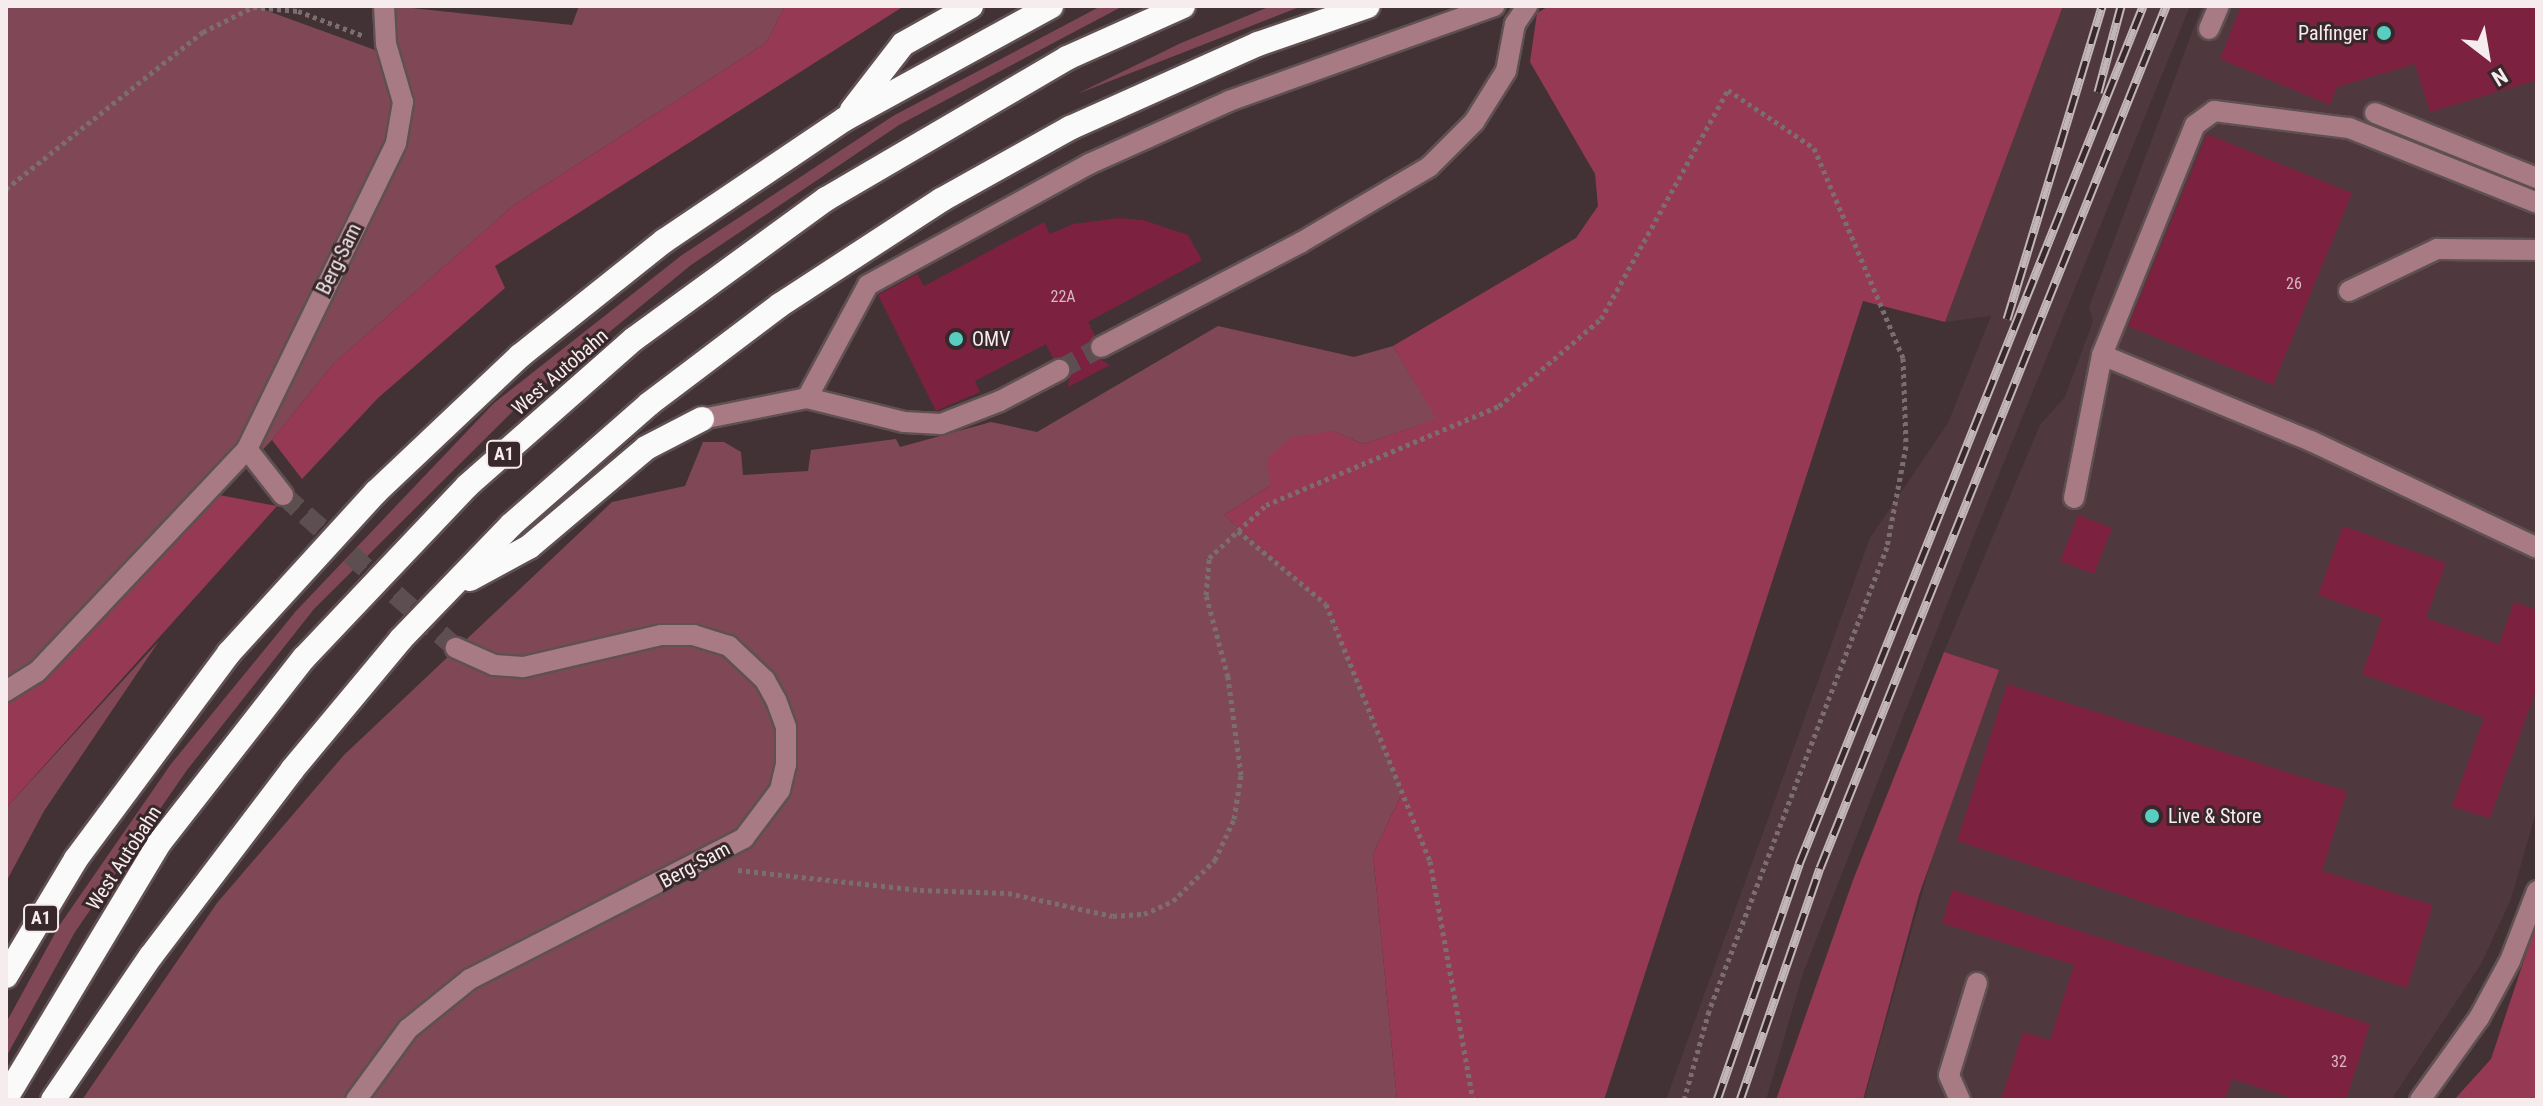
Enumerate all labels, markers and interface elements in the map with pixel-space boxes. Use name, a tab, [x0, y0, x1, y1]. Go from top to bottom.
north arrow	[2447, 16, 2527, 96]
place label: Palfinger	[2298, 21, 2368, 45]
marker: Palfinger	[2375, 24, 2393, 42]
text: N	[2487, 63, 2512, 91]
street label: Berg-Sam	[312, 220, 366, 298]
house number: 26	[2286, 274, 2302, 294]
house number: 22A	[1050, 287, 1076, 307]
street label: West Autobahn	[507, 324, 613, 420]
place label: OMV	[972, 327, 1010, 351]
marker: OMV	[947, 330, 965, 348]
road number: A1	[486, 440, 522, 468]
street label: West Autobahn	[81, 801, 167, 915]
place label: Live & Store	[2168, 804, 2261, 828]
marker: Live & Store	[2143, 807, 2161, 825]
street label: Berg-Sam	[656, 837, 734, 893]
road number: A1	[23, 904, 59, 932]
house number: 32	[2331, 1052, 2347, 1072]

